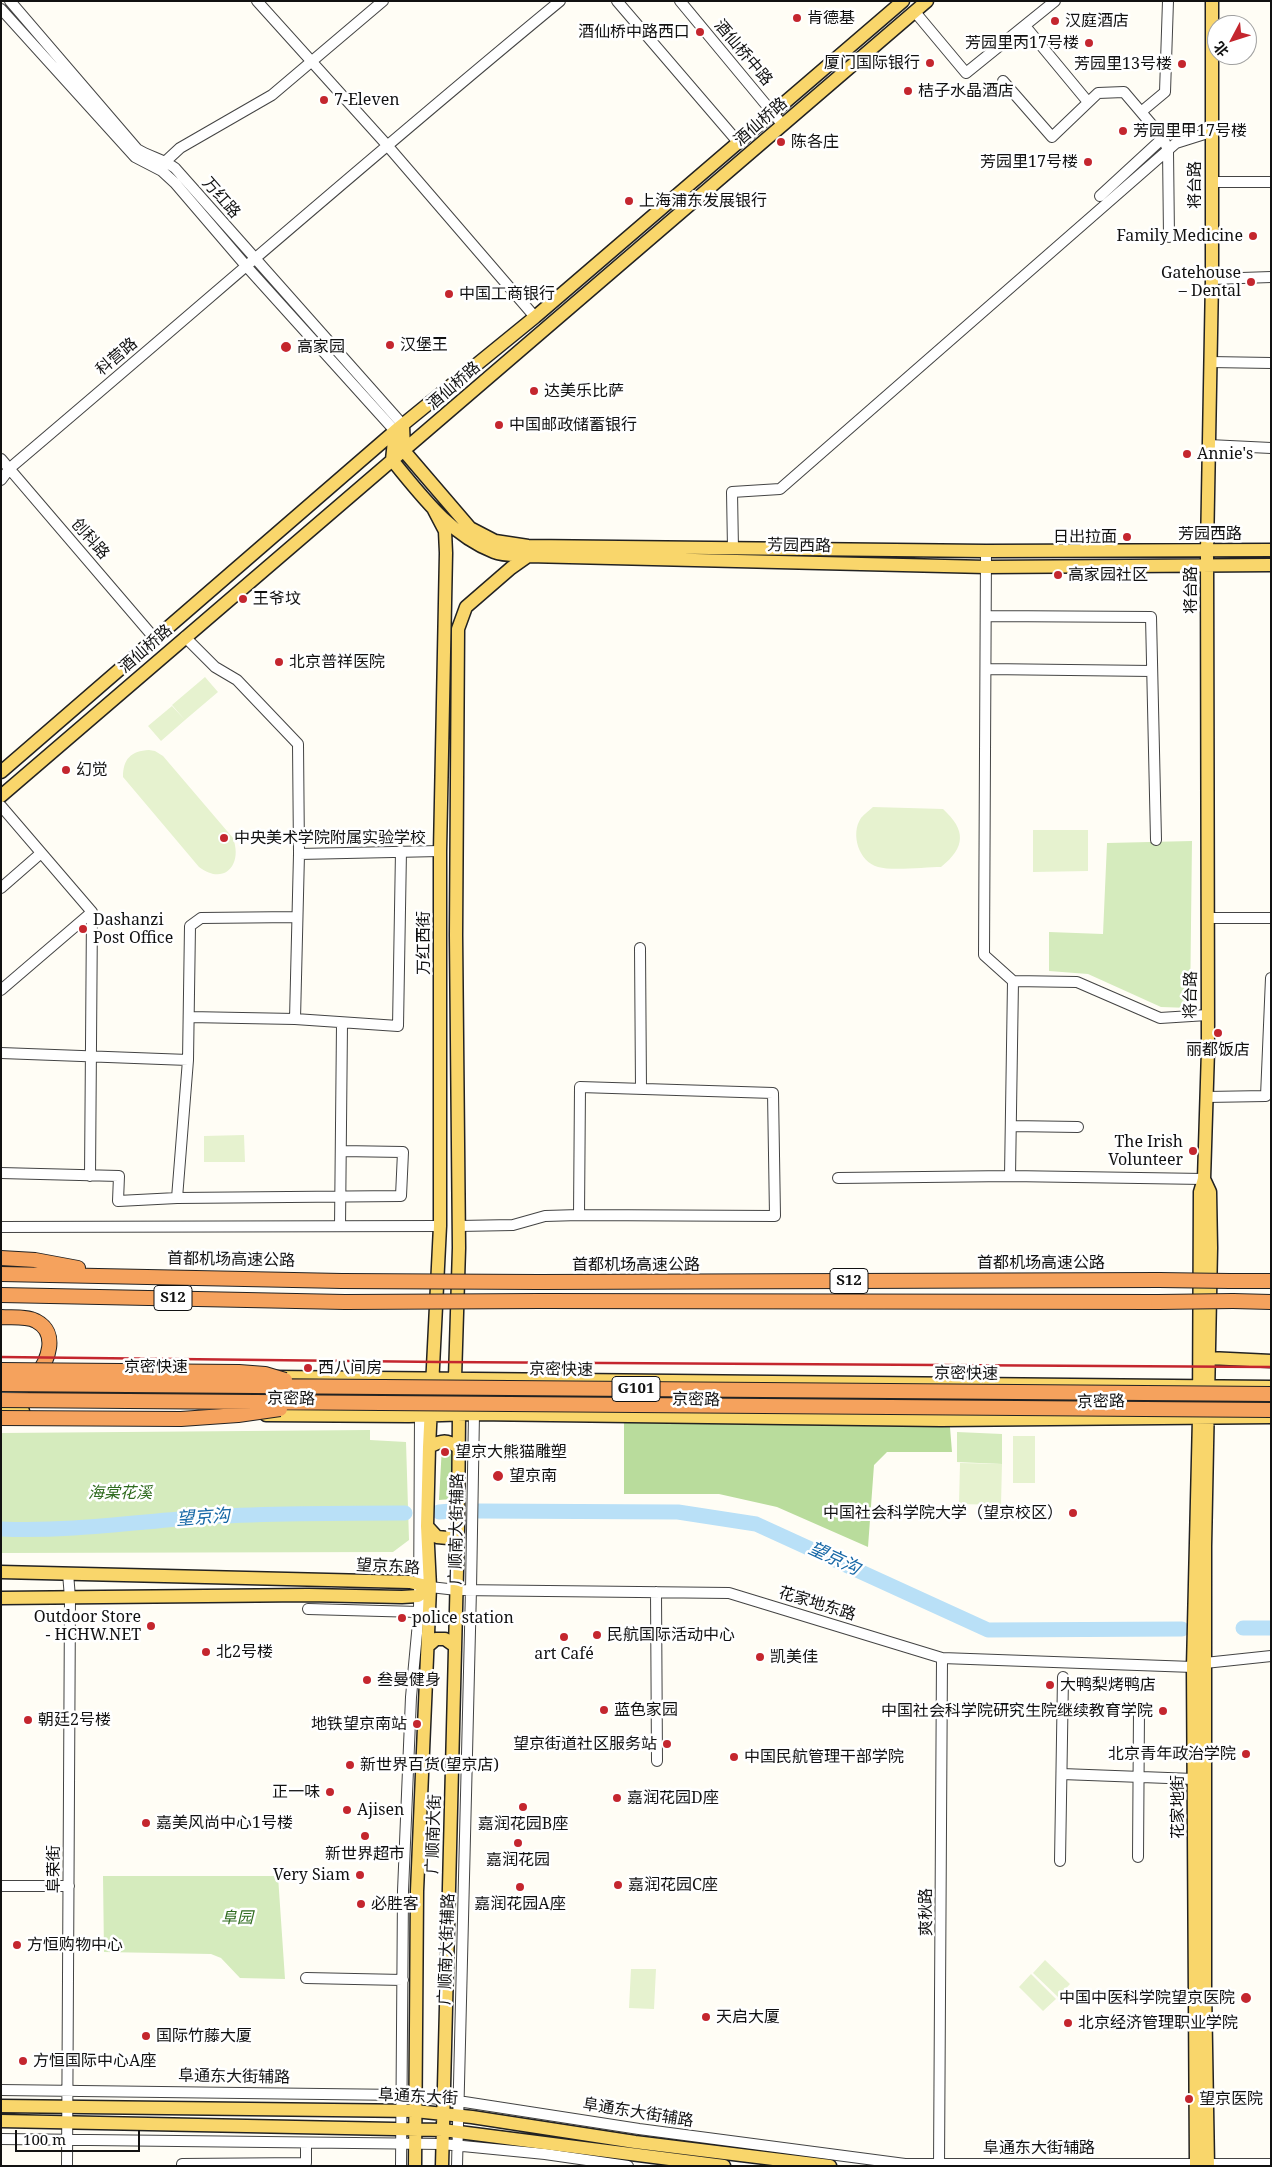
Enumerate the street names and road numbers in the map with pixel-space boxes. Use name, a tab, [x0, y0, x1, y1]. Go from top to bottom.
street label: 酒仙桥中路	[710, 16, 776, 90]
street label: 酒仙桥路	[731, 94, 791, 150]
street label: 将台路	[1185, 161, 1205, 209]
street label: 万红路	[198, 174, 244, 222]
street label: 科营路	[92, 334, 142, 380]
street label: 酒仙桥路	[424, 358, 484, 414]
street label: 创科路	[67, 515, 113, 563]
street label: 芳园西路	[1178, 524, 1242, 544]
street label: 芳园西路	[767, 536, 831, 556]
street label: 将台路	[1181, 566, 1201, 614]
street label: 酒仙桥路	[116, 621, 176, 677]
street label: 万红西街	[414, 911, 434, 975]
street label: 将台路	[1181, 971, 1201, 1019]
street label: 首都机场高速公路	[167, 1249, 295, 1271]
street label: 首都机场高速公路	[977, 1253, 1105, 1273]
street label: 首都机场高速公路	[572, 1255, 700, 1275]
road number: S12	[830, 1268, 868, 1294]
road number: S12	[154, 1286, 192, 1310]
street label: 京密快速	[124, 1357, 188, 1377]
street label: 京密快速	[529, 1360, 593, 1380]
street label: 京密快速	[934, 1364, 998, 1384]
road number: G101	[612, 1376, 660, 1402]
street label: 京密路	[267, 1389, 315, 1409]
street label: 京密路	[672, 1390, 720, 1410]
street label: 京密路	[1077, 1392, 1125, 1412]
street label: 广顺南大街辅路	[446, 1473, 468, 1585]
street label: 望京东路	[356, 1556, 420, 1578]
street label: 花家地东路	[776, 1583, 858, 1625]
street label: 花家地街	[1168, 1775, 1188, 1839]
street label: 广顺南大街	[423, 1794, 445, 1874]
street label: 阜荣街	[44, 1845, 64, 1893]
street label: 爽秋路	[916, 1888, 936, 1936]
street label: 广顺南大街辅路	[435, 1893, 459, 2005]
street label: 阜通东大街辅路	[178, 2066, 290, 2088]
street label: 阜通东大街	[378, 2085, 458, 2109]
street label: 阜通东大街辅路	[581, 2095, 695, 2131]
street label: 阜通东大街辅路	[983, 2138, 1095, 2158]

